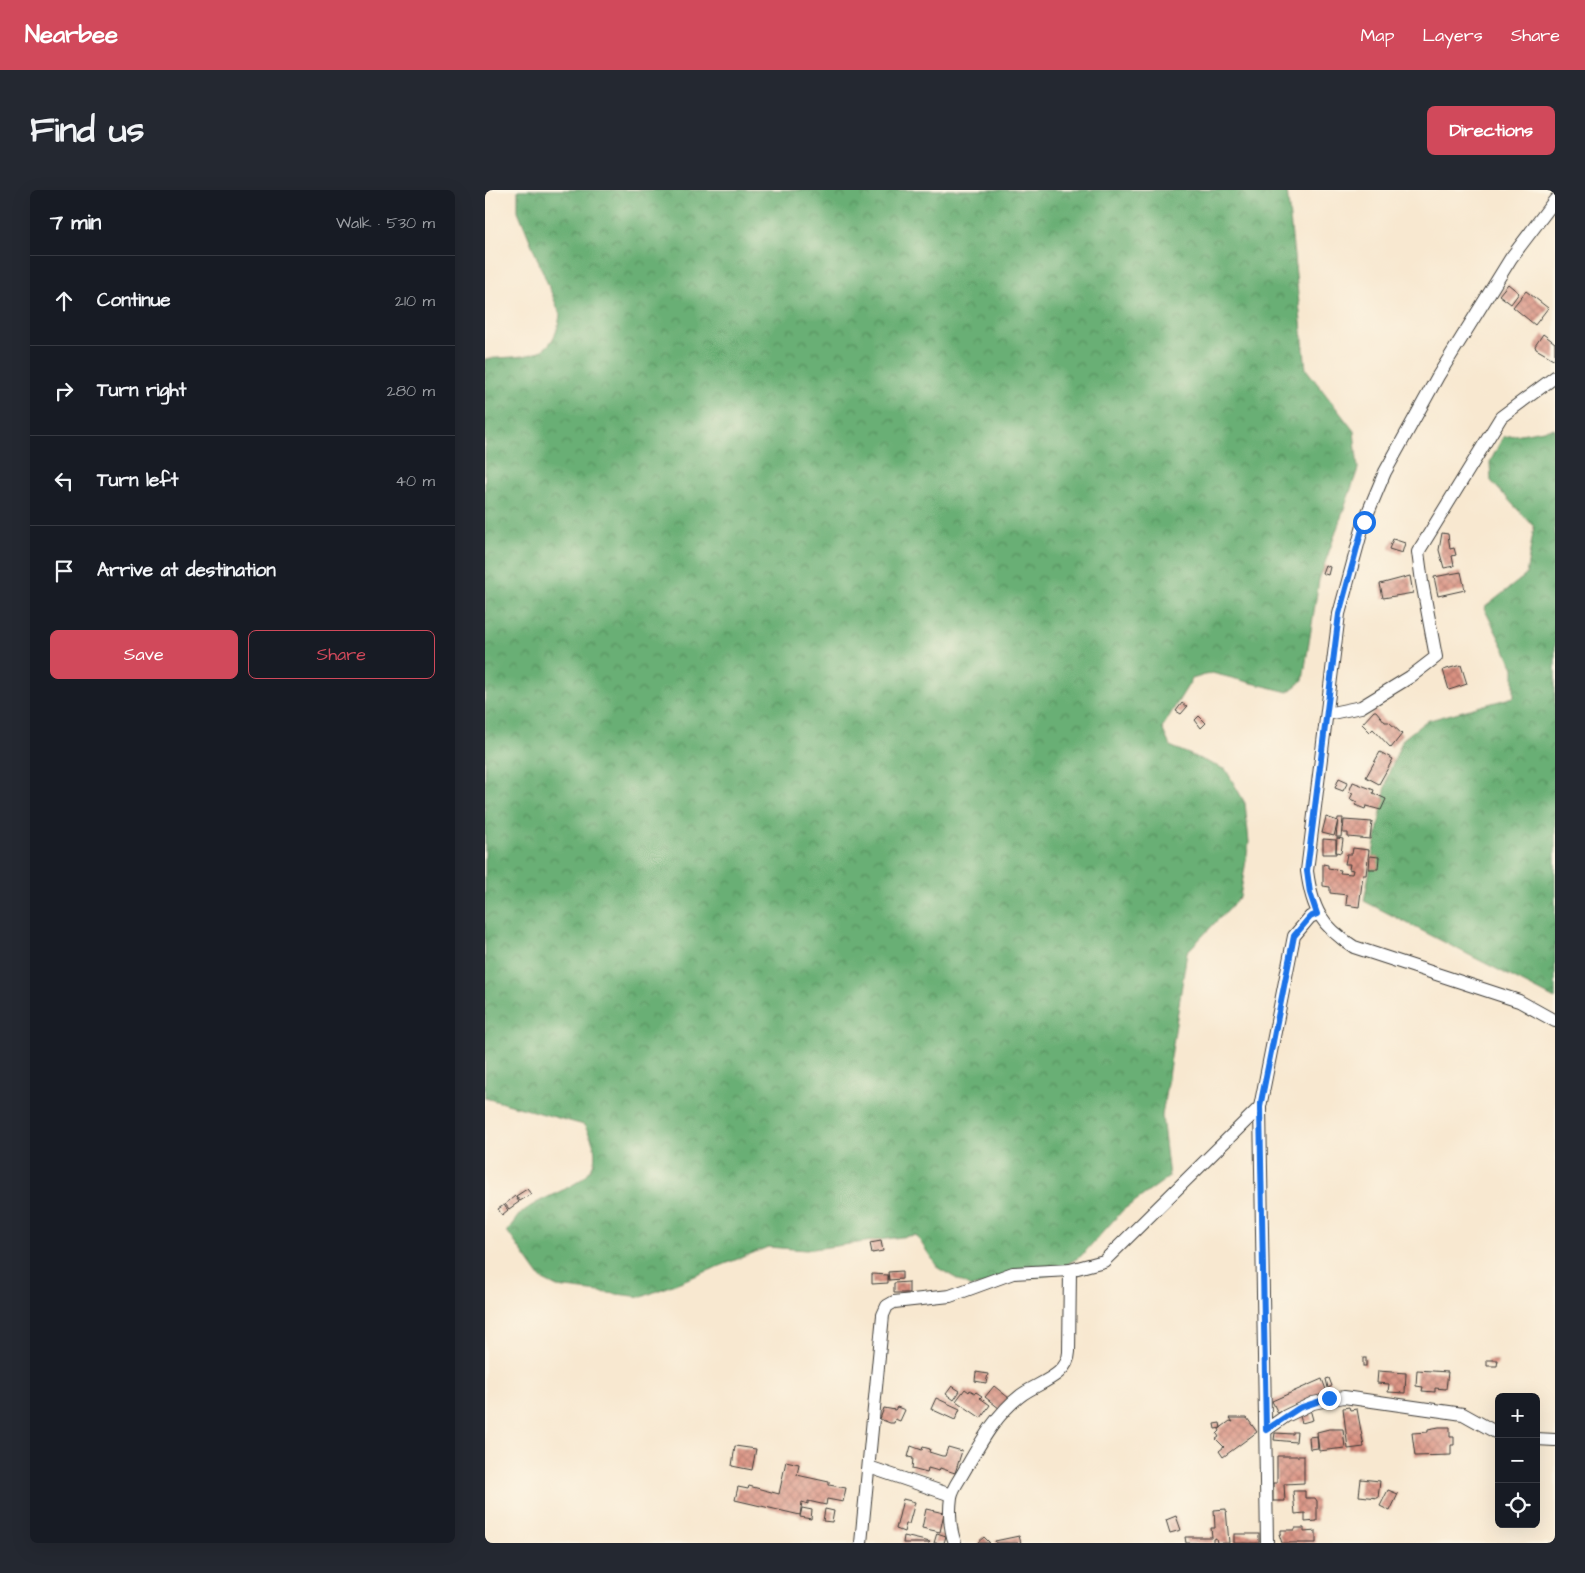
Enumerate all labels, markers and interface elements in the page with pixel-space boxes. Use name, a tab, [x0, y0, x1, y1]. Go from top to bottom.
text: Nearbee	[25, 18, 118, 52]
text: Map	[1360, 23, 1394, 48]
text: Layers	[1422, 23, 1483, 48]
text: Share	[1511, 23, 1560, 48]
text: Find us	[30, 106, 144, 155]
button: Directions	[1427, 106, 1555, 155]
text: 7 min	[50, 208, 101, 237]
text: Walk · 530 m	[336, 212, 435, 234]
icon: ahead	[50, 287, 78, 315]
text: Continue	[97, 287, 171, 314]
text: 210 m	[395, 290, 435, 312]
icon: right	[50, 377, 78, 405]
text: Turn right	[97, 377, 186, 404]
text: 280 m	[387, 380, 435, 402]
icon: left	[50, 467, 78, 495]
text: Turn left	[97, 467, 178, 494]
text: 40 m	[395, 470, 435, 492]
route start	[1353, 511, 1376, 534]
icon: arrive	[50, 557, 78, 585]
text: Arrive at destination	[97, 557, 276, 584]
button: Save	[50, 630, 238, 679]
button: Share	[248, 630, 435, 679]
route end	[1318, 1387, 1341, 1410]
map controls	[1495, 1393, 1540, 1528]
button: +	[1495, 1393, 1540, 1438]
button: −	[1495, 1438, 1540, 1483]
button: locate	[1495, 1483, 1540, 1528]

